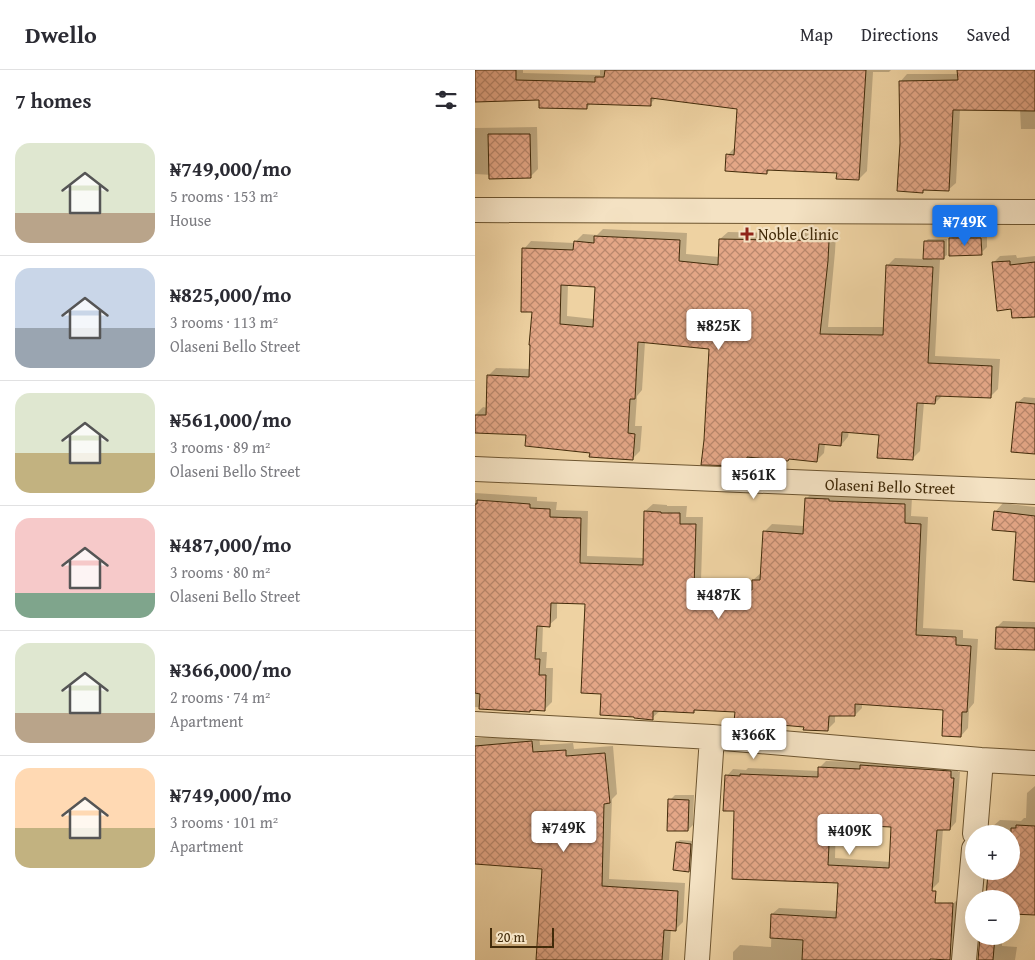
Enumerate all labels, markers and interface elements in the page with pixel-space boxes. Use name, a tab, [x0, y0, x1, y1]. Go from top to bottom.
text: Dwello	[25, 17, 97, 52]
text: Map	[800, 21, 833, 48]
text: Directions	[861, 21, 938, 48]
text: Saved	[966, 21, 1010, 48]
text: 7 homes	[15, 85, 91, 116]
icon: filters	[432, 86, 460, 114]
text: ₦749,000/mo	[170, 153, 291, 184]
icon: home	[55, 163, 115, 223]
text: 5 rooms · 153 m²	[170, 184, 278, 208]
pin: ₦749K	[930, 204, 1000, 247]
text: House	[170, 208, 211, 232]
text: ₦749K	[943, 209, 987, 233]
place label: Noble Clinic	[758, 222, 839, 246]
marker: Noble Clinic	[740, 227, 754, 241]
text: ₦825,000/mo	[170, 279, 291, 310]
icon: home	[55, 288, 115, 348]
pin: ₦825K	[684, 308, 754, 351]
text: 3 rooms · 113 m²	[170, 310, 278, 334]
text: ₦825K	[697, 313, 741, 337]
text: Olaseni Bello Street	[170, 334, 300, 358]
text: ₦561,000/mo	[170, 404, 291, 435]
icon: home	[55, 413, 115, 473]
text: 3 rooms · 89 m²	[170, 435, 270, 459]
pin: ₦561K	[719, 458, 789, 500]
text: Olaseni Bello Street	[170, 459, 300, 483]
text: ₦561K	[732, 462, 776, 486]
street label: Olaseni Bello Street	[824, 472, 956, 500]
text: ₦487,000/mo	[170, 529, 291, 560]
icon: home	[55, 538, 115, 598]
text: 3 rooms · 80 m²	[170, 560, 270, 584]
pin: ₦487K	[684, 578, 754, 620]
text: ₦487K	[697, 582, 741, 606]
text: Olaseni Bello Street	[170, 584, 300, 608]
text: ₦366,000/mo	[170, 654, 291, 685]
icon: home	[55, 663, 115, 723]
text: 2 rooms · 74 m²	[170, 685, 270, 709]
text: Apartment	[170, 709, 243, 733]
pin: ₦366K	[719, 718, 789, 760]
text: ₦366K	[732, 722, 776, 746]
text: ₦749,000/mo	[170, 779, 291, 810]
icon: home	[55, 788, 115, 848]
text: 3 rooms · 101 m²	[170, 810, 278, 834]
pin: ₦749K	[529, 810, 599, 853]
pin: ₦409K	[815, 814, 885, 856]
text: ₦749K	[542, 815, 586, 839]
text: ₦409K	[828, 818, 872, 842]
map controls	[965, 825, 1020, 945]
button: +	[965, 825, 1020, 880]
text: Apartment	[170, 834, 243, 858]
button: −	[965, 890, 1020, 945]
scale bar	[490, 925, 554, 948]
text: 20 m	[497, 927, 525, 947]

